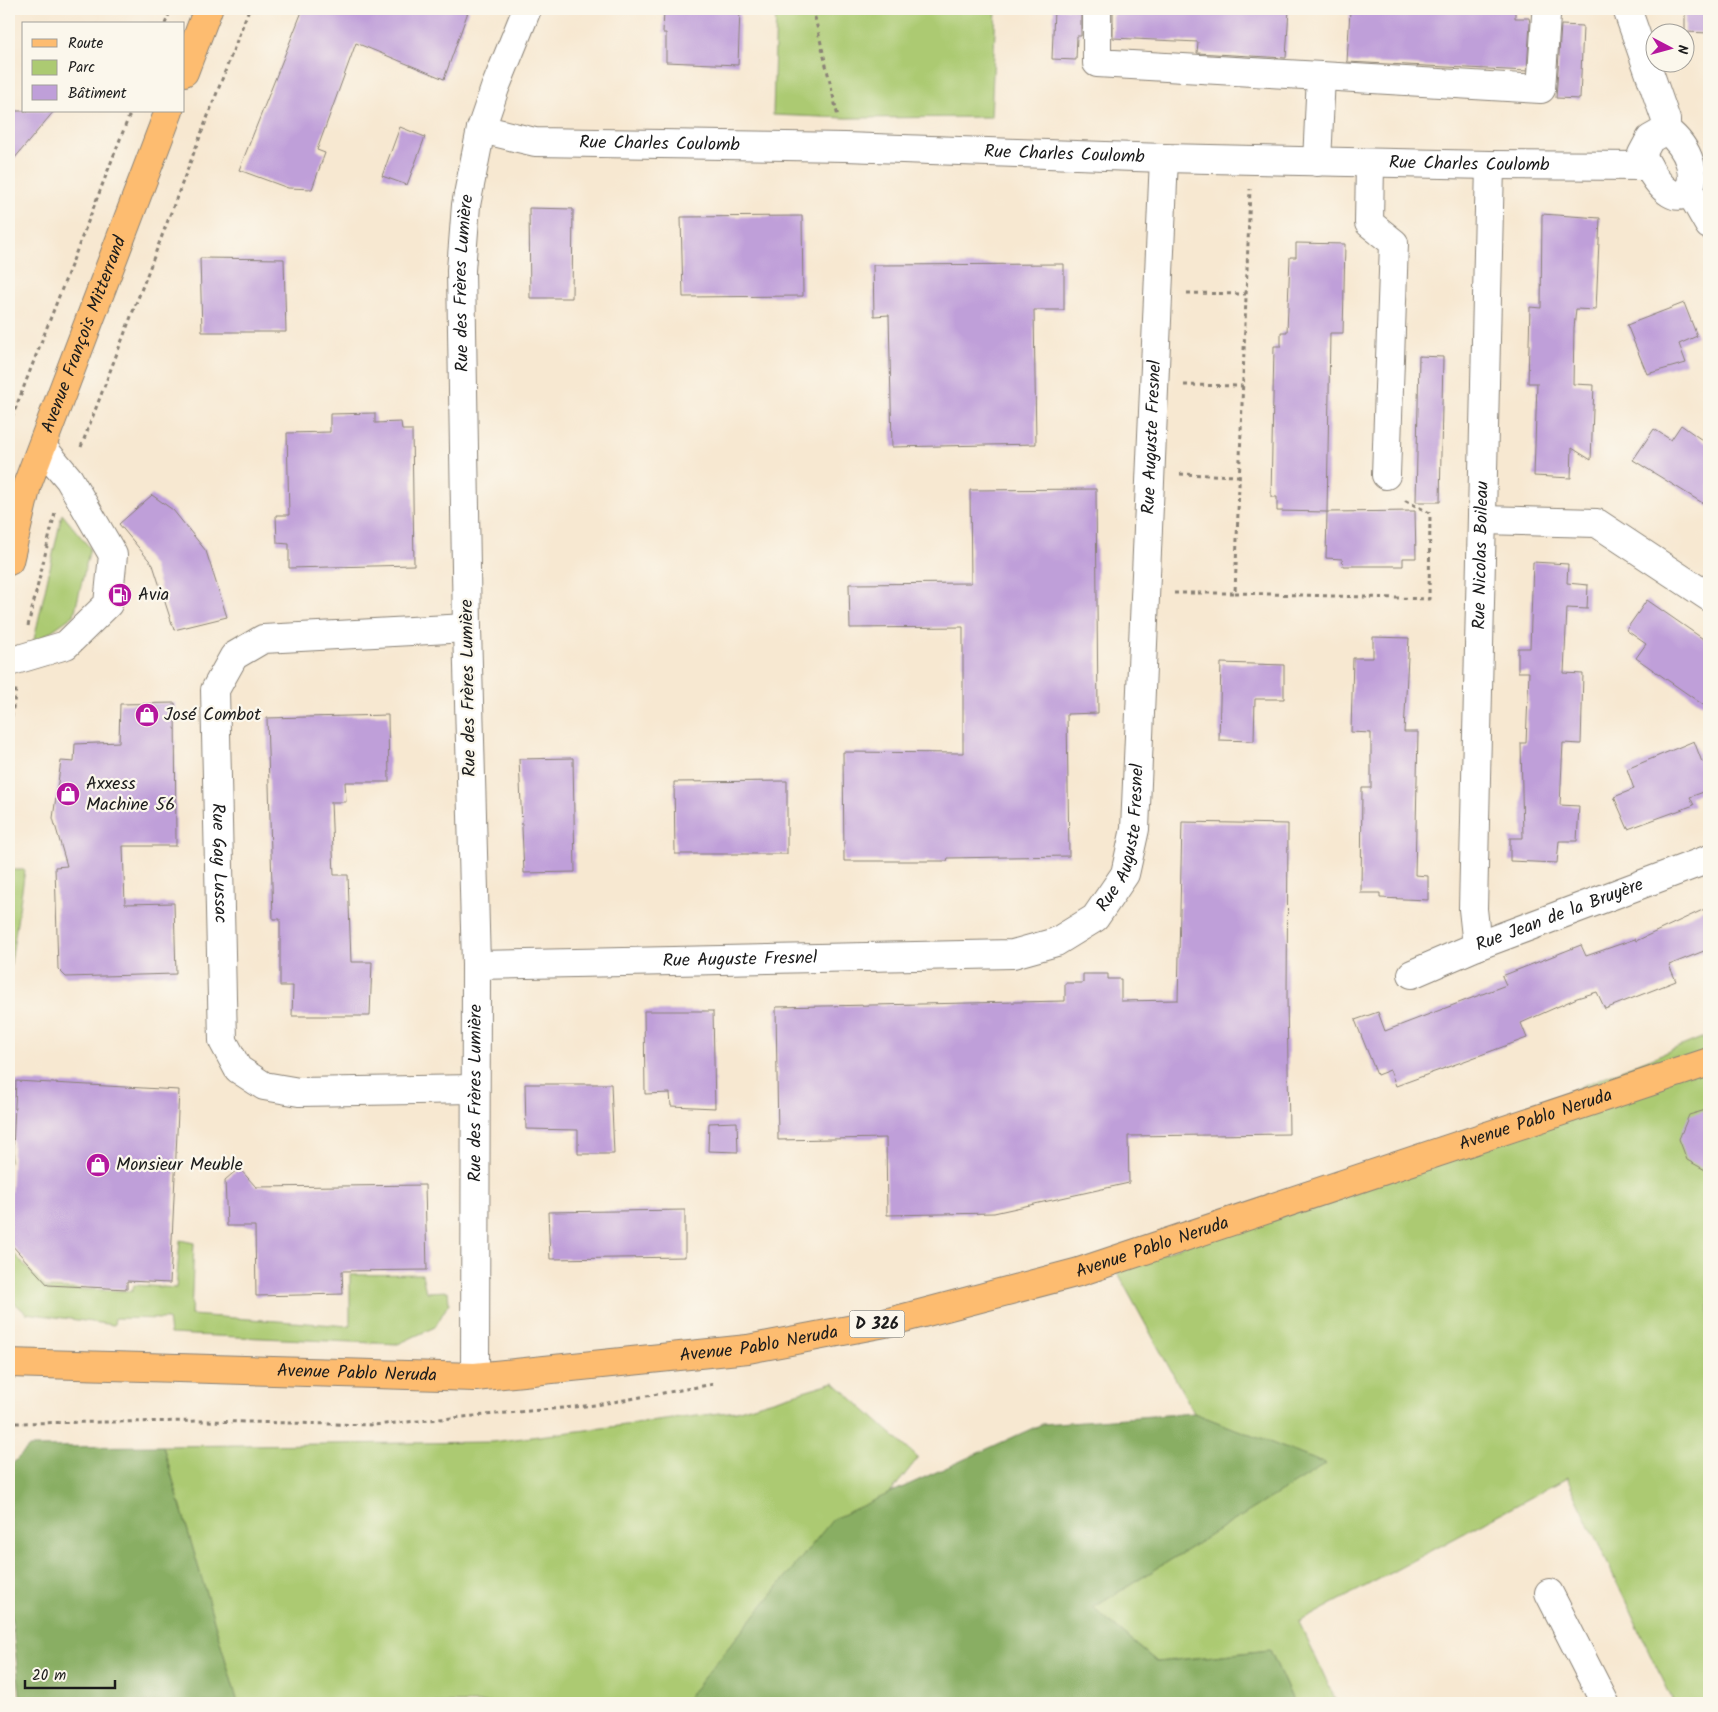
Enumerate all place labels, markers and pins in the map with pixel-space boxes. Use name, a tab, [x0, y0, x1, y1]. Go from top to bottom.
place label: Avia	[138, 581, 169, 610]
fuel station icon: Avia	[107, 582, 133, 608]
place label: José Combot	[164, 701, 262, 730]
shop icon: José Combot	[134, 702, 160, 728]
place label: Axxess Machine 56	[86, 770, 175, 820]
shop icon: Axxess Machine 56	[55, 781, 81, 807]
place label: Monsieur Meuble	[116, 1151, 243, 1180]
shop icon: Monsieur Meuble	[85, 1152, 111, 1178]

